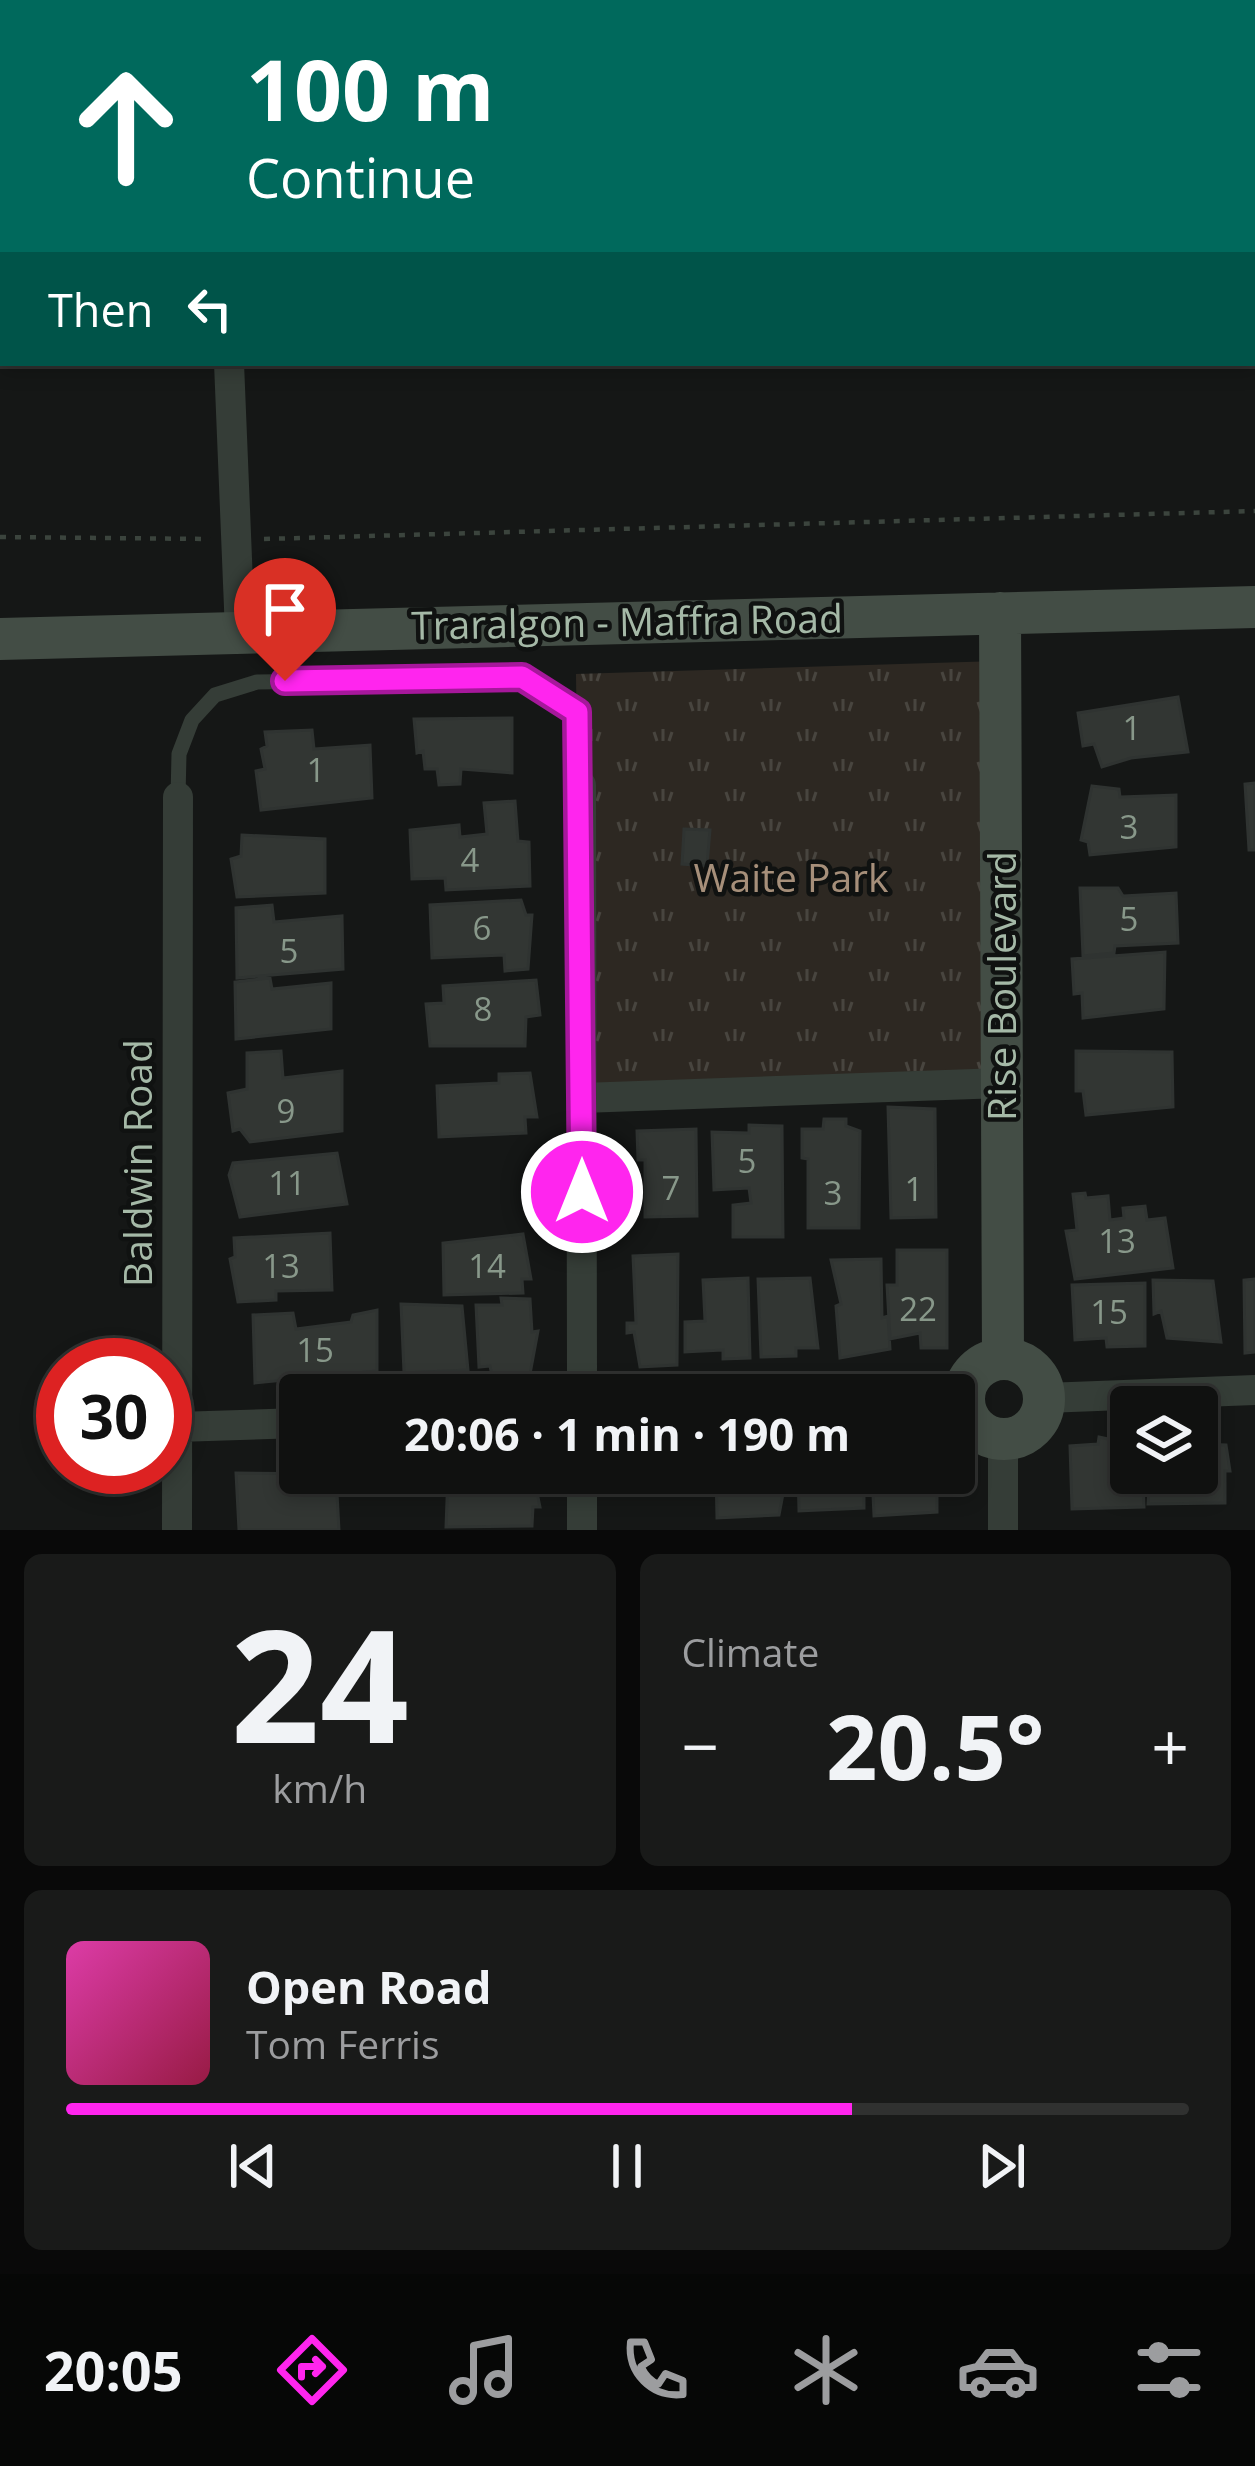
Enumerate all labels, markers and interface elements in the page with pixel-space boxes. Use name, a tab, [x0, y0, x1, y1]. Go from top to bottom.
text: 100 m	[246, 31, 494, 146]
icon: ahead	[48, 48, 204, 204]
text: Continue	[246, 140, 475, 214]
icon: left	[177, 276, 243, 342]
text: Then	[48, 279, 153, 340]
pin	[234, 558, 336, 681]
icon: arrive	[252, 576, 318, 642]
street label: Traralgon - Maffra Road	[411, 590, 843, 651]
house number: 1	[1123, 705, 1141, 750]
house number: 1	[307, 747, 325, 792]
house number: 3	[1120, 804, 1138, 849]
house number: 4	[461, 837, 480, 882]
park label: Waite Park	[693, 850, 889, 903]
street label: Rise Boulevard	[974, 851, 1027, 1121]
house number: 5	[1120, 896, 1138, 941]
house number: 6	[473, 905, 491, 950]
house number: 5	[280, 928, 298, 973]
house number: 8	[474, 986, 492, 1031]
street label: Baldwin Road	[110, 1039, 163, 1287]
house number: 9	[277, 1088, 295, 1133]
position arrow	[519, 1129, 645, 1255]
house number: 5	[738, 1138, 756, 1183]
house number: 11	[268, 1160, 306, 1205]
house number: 7	[662, 1165, 680, 1210]
house number: 1	[905, 1166, 923, 1211]
house number: 3	[824, 1170, 842, 1215]
house number: 13	[1098, 1218, 1136, 1263]
house number: 13	[262, 1243, 300, 1288]
house number: 14	[468, 1243, 506, 1288]
house number: 22	[899, 1286, 937, 1331]
house number: 15	[1090, 1289, 1128, 1334]
house number: 15	[296, 1327, 334, 1372]
speed limit sign: 30	[36, 1338, 192, 1494]
map controls	[1110, 1386, 1218, 1494]
button: layers	[1110, 1386, 1218, 1494]
text: 20:06 · 1 min · 190 m	[404, 1403, 850, 1464]
text: 24	[231, 1576, 409, 1789]
text: Climate	[682, 1625, 819, 1678]
text: 20.5°	[826, 1684, 1045, 1806]
text: −	[682, 1700, 719, 1790]
text: +	[1151, 1700, 1189, 1790]
text: km/h	[272, 1761, 367, 1814]
text: Open Road	[246, 1956, 491, 2017]
text: Tom Ferris	[246, 2017, 440, 2070]
icon: previous	[220, 2133, 286, 2199]
icon: pause	[594, 2133, 660, 2199]
icon: next	[969, 2133, 1035, 2199]
icon: directions	[270, 2328, 354, 2412]
icon: music	[442, 2328, 526, 2412]
icon: phone	[613, 2328, 697, 2412]
icon: climate	[784, 2328, 868, 2412]
icon: car	[956, 2328, 1040, 2412]
icon: filters	[1127, 2328, 1211, 2412]
text: 20:05	[44, 2333, 183, 2407]

